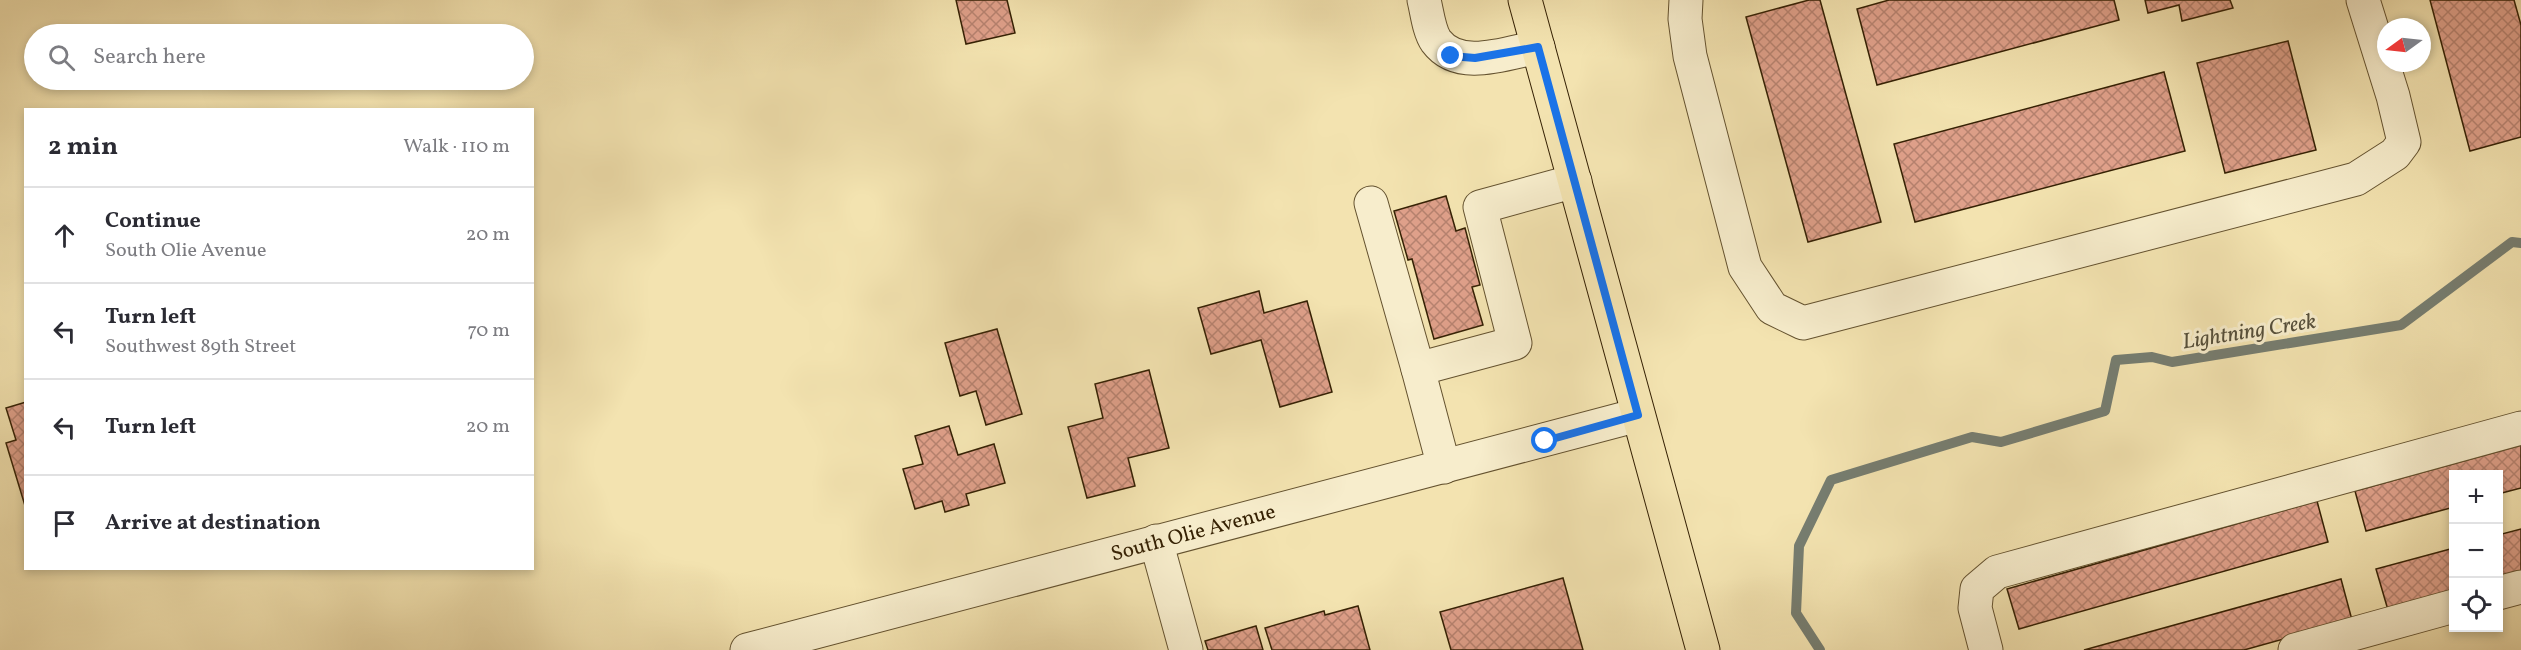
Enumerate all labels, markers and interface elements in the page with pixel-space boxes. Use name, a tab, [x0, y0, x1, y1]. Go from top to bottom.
north arrow	[2377, 18, 2431, 72]
search box	[24, 24, 534, 90]
icon: search	[45, 41, 78, 74]
text: Search here	[93, 42, 206, 73]
route end	[1437, 42, 1463, 68]
text: 2 min	[48, 129, 118, 165]
text: Walk · 110 m	[403, 133, 510, 161]
text: Continue	[105, 206, 201, 237]
icon: ahead	[48, 219, 81, 252]
text: 20 m	[466, 221, 510, 249]
text: South Olie Avenue	[105, 237, 266, 265]
text: Turn left	[105, 302, 196, 333]
water label: Lightning Creek	[2180, 307, 2318, 358]
icon: left	[48, 315, 81, 348]
text: 70 m	[467, 317, 510, 345]
text: Southwest 89th Street	[105, 333, 296, 361]
icon: left	[48, 411, 81, 444]
text: Turn left	[105, 412, 196, 443]
text: 20 m	[466, 413, 510, 441]
route start	[1531, 427, 1557, 453]
map controls	[2449, 470, 2503, 632]
button: +	[2449, 470, 2503, 524]
street label: South Olie Avenue	[1108, 497, 1279, 569]
icon: arrive	[48, 507, 81, 540]
text: Arrive at destination	[105, 508, 321, 539]
button: −	[2449, 524, 2503, 578]
button: locate	[2449, 578, 2503, 632]

